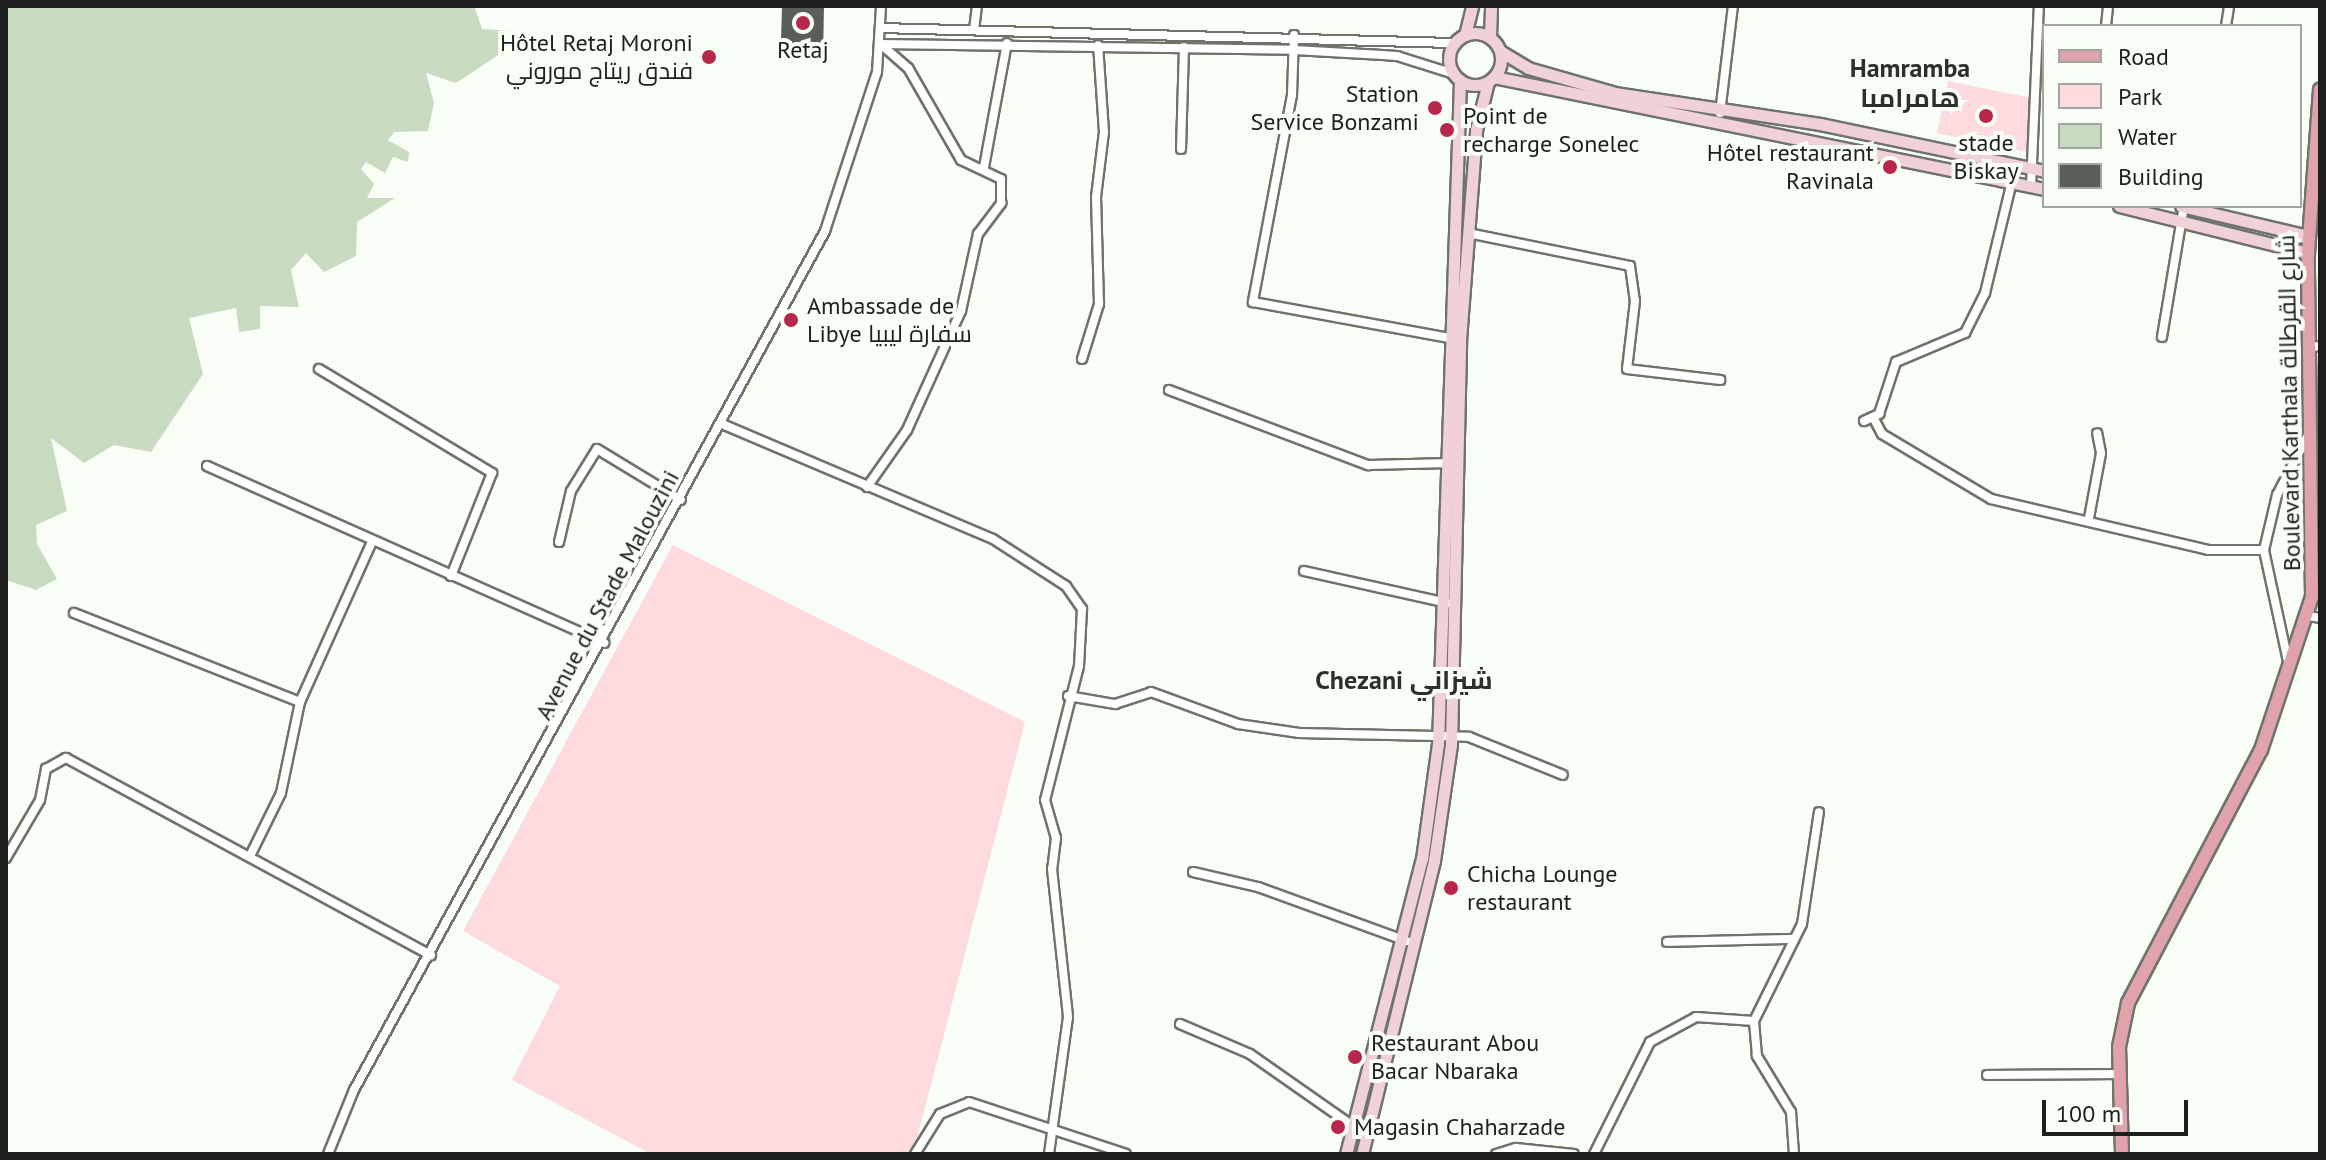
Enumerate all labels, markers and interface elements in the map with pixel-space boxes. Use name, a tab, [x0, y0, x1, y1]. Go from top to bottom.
marker: Retaj	[794, 14, 812, 32]
legend	[2042, 24, 2302, 208]
place label: Hôtel Retaj Moroni فندق ريتاج موروني	[500, 29, 693, 85]
place label: Retaj	[777, 36, 829, 64]
text: Road	[2118, 41, 2169, 72]
marker: Hôtel Retaj Moroni فندق ريتاج موروني	[700, 48, 718, 66]
district label: Hamramba هامرامبا	[1850, 52, 1970, 114]
place label: Station Service Bonzami	[1250, 80, 1419, 136]
text: Park	[2118, 81, 2162, 112]
marker: Station Service Bonzami	[1426, 99, 1444, 117]
place label: Point de recharge Sonelec	[1463, 102, 1639, 158]
marker: stade Biskay	[1977, 107, 1995, 125]
marker: Point de recharge Sonelec	[1438, 121, 1456, 139]
text: Water	[2118, 121, 2177, 152]
place label: stade Biskay	[1953, 129, 2019, 185]
place label: Hôtel restaurant Ravinala	[1707, 139, 1874, 195]
marker: Hôtel restaurant Ravinala	[1881, 158, 1899, 176]
text: Building	[2118, 161, 2204, 192]
street label: Boulevard Karthala شارع القرطالة	[2272, 234, 2306, 572]
place label: Ambassade de Libye سفارة ليبيا	[807, 292, 972, 348]
marker: Ambassade de Libye سفارة ليبيا	[782, 311, 800, 329]
street label: Avenue du Stade Malouzini	[529, 465, 685, 725]
district label: Chezani شيزاني	[1315, 664, 1493, 696]
place label: Chicha Lounge restaurant	[1467, 860, 1618, 916]
marker: Chicha Lounge restaurant	[1442, 879, 1460, 897]
place label: Restaurant Abou Bacar Nbaraka	[1371, 1029, 1540, 1085]
marker: Restaurant Abou Bacar Nbaraka	[1346, 1048, 1364, 1066]
scale bar	[2046, 1084, 2192, 1134]
text: 100 m	[2056, 1098, 2121, 1129]
place label: Magasin Chaharzade	[1354, 1113, 1565, 1141]
marker: Magasin Chaharzade	[1329, 1118, 1347, 1136]

